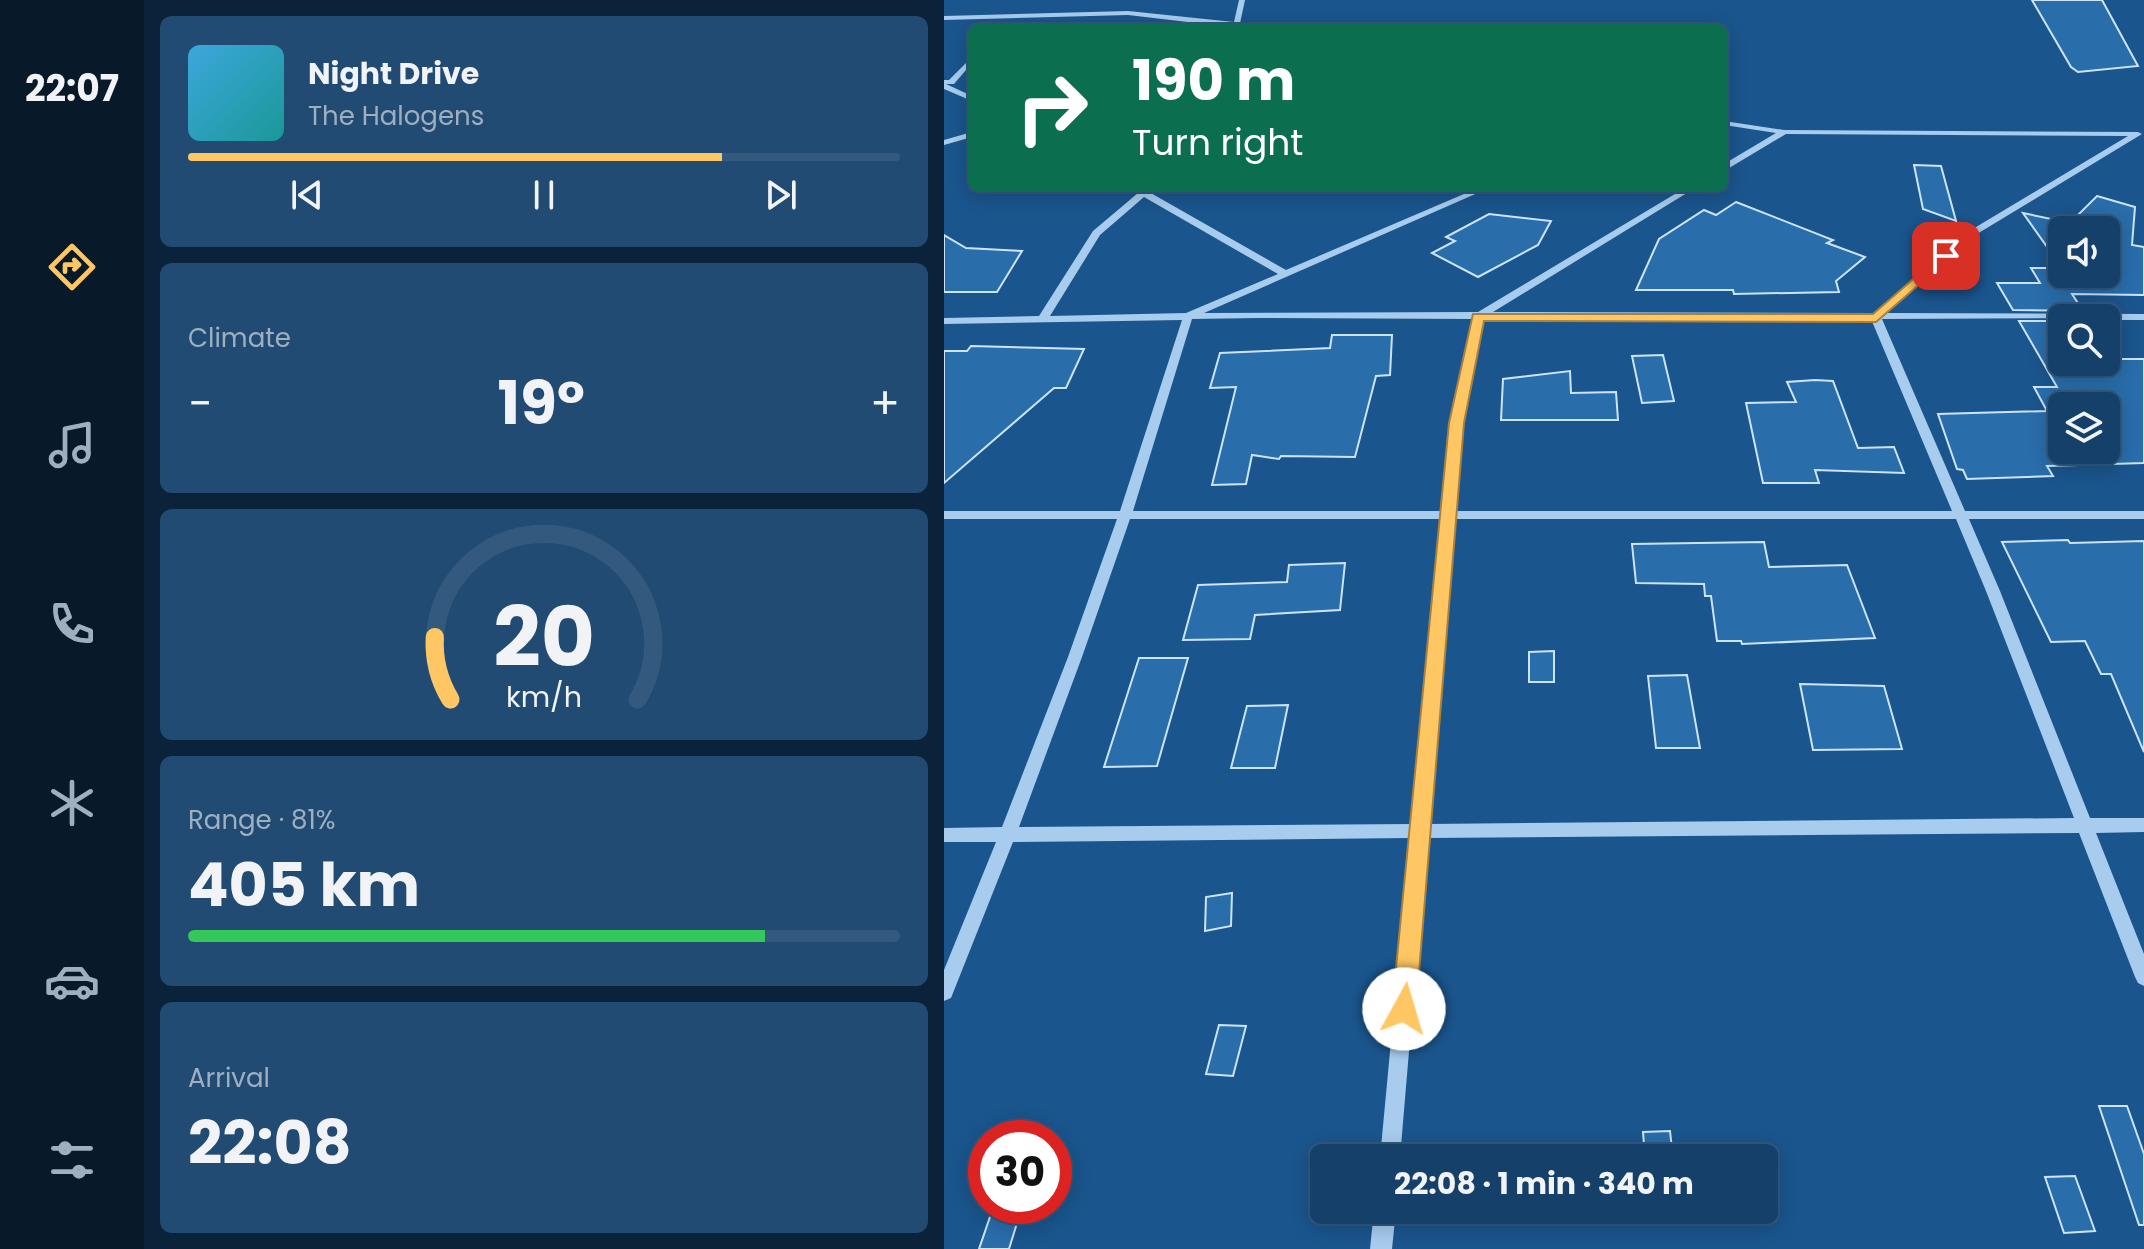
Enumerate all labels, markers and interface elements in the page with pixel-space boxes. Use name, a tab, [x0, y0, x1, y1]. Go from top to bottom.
text: 190 m	[1132, 41, 1295, 120]
text: Night Drive	[308, 52, 479, 95]
icon: right	[1000, 56, 1104, 160]
text: 22:07	[25, 63, 119, 114]
text: The Halogens	[308, 98, 484, 134]
text: Turn right	[1132, 117, 1303, 168]
icon: previous	[285, 173, 329, 217]
icon: pause	[522, 173, 566, 217]
icon: next	[759, 173, 803, 217]
map controls	[2048, 216, 2120, 464]
button: sound	[2048, 216, 2120, 288]
pin	[1912, 222, 1980, 290]
icon: arrive	[1924, 234, 1968, 278]
icon: directions	[44, 239, 100, 295]
button: search	[2048, 304, 2120, 376]
text: Climate	[188, 320, 291, 356]
text: 19°	[497, 361, 585, 445]
text: −	[188, 373, 212, 434]
text: +	[870, 373, 900, 434]
button: layers	[2048, 392, 2120, 464]
icon: music	[44, 417, 100, 473]
text: 20	[493, 579, 595, 695]
icon: phone	[44, 596, 100, 652]
text: km/h	[506, 678, 582, 718]
icon: climate	[44, 775, 100, 831]
text: Range · 81%	[188, 802, 336, 838]
text: 405 km	[188, 843, 420, 927]
icon: car	[44, 953, 100, 1009]
position arrow	[1362, 967, 1446, 1051]
text: Arrival	[188, 1060, 270, 1096]
text: 22:08	[188, 1101, 352, 1185]
speed limit sign: 30	[968, 1120, 1072, 1224]
icon: filters	[44, 1132, 100, 1188]
text: 22:08 · 1 min · 340 m	[1394, 1162, 1694, 1205]

